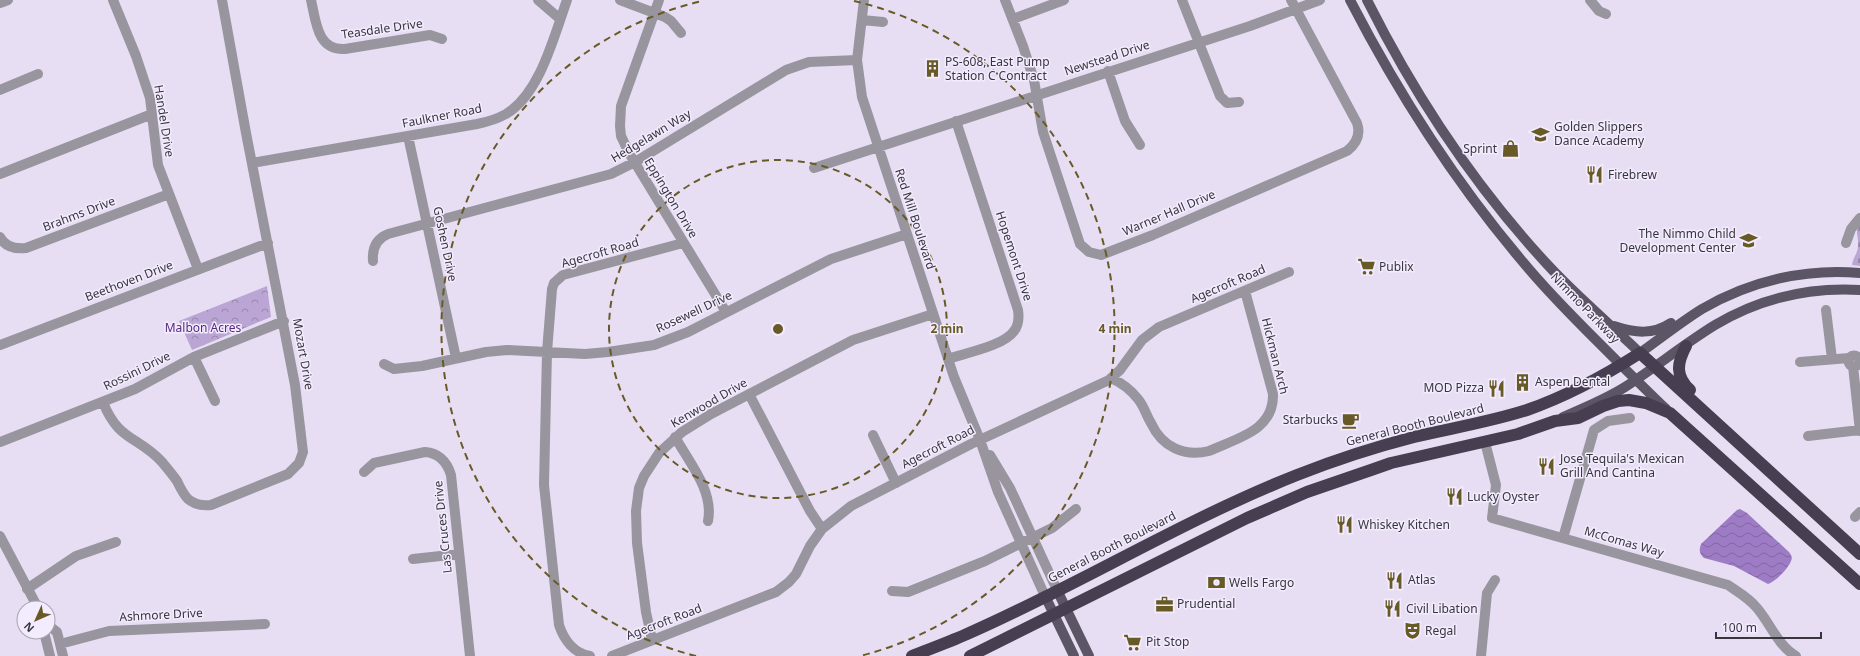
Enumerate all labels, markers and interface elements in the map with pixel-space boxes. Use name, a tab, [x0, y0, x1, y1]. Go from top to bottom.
street label: Teasdale Drive	[340, 14, 424, 43]
street label: Newstead Drive	[1062, 36, 1152, 79]
place label: PS-608; East Pump Station C Contract	[945, 53, 1050, 84]
building icon: PS-608; East Pump Station C Contract	[922, 59, 942, 79]
street label: Handel Drive	[150, 83, 179, 159]
street label: Faulkner Road	[401, 99, 483, 132]
street label: Hedgelawn Way	[607, 104, 695, 166]
place label: Golden Slippers Dance Academy	[1554, 118, 1645, 149]
school or university icon: Golden Slippers Dance Academy	[1531, 124, 1551, 144]
shop icon: Sprint	[1500, 139, 1520, 159]
place label: Sprint	[1463, 140, 1498, 157]
street label: Eppington Drive	[641, 154, 702, 241]
restaurant icon: Firebrew	[1585, 165, 1605, 185]
street label: Red Mill Boulevard	[891, 166, 940, 271]
place label: Firebrew	[1608, 166, 1657, 183]
street label: Warner Hall Drive	[1120, 185, 1218, 240]
street label: Brahms Drive	[40, 192, 118, 235]
street label: Goshen Drive	[429, 205, 462, 283]
street label: Hopemont Drive	[992, 209, 1037, 303]
place label: The Nimmo Child Development Center	[1619, 225, 1736, 256]
school or university icon: The Nimmo Child Development Center	[1739, 231, 1759, 251]
street label: Agecroft Road	[559, 233, 641, 272]
street label: Beethoven Drive	[82, 256, 176, 305]
supermarket icon: Publix	[1356, 257, 1376, 277]
place label: Publix	[1379, 258, 1414, 275]
street label: Agecroft Road	[1188, 260, 1268, 307]
street label: Nimmo Parkway	[1547, 268, 1624, 348]
street label: Rosewell Drive	[653, 286, 735, 337]
street label: Hickman Arch	[1258, 316, 1293, 396]
street label: Mozart Drive	[289, 317, 318, 391]
park label: Malbon Acres	[165, 319, 242, 336]
text: 2 min	[930, 320, 964, 337]
text: 4 min	[1098, 320, 1132, 337]
centre of rings	[771, 322, 785, 336]
street label: Rossini Drive	[100, 347, 173, 394]
building icon: Aspen Dental	[1512, 372, 1532, 392]
place label: Aspen Dental	[1535, 373, 1610, 390]
street label: Kenwood Drive	[667, 374, 750, 431]
restaurant icon: MOD Pizza	[1487, 378, 1507, 398]
place label: MOD Pizza	[1423, 379, 1484, 396]
street label: General Booth Boulevard	[1344, 399, 1486, 450]
cafe icon: Starbucks	[1341, 410, 1361, 430]
place label: Starbucks	[1283, 411, 1338, 428]
street label: Agecroft Road	[898, 421, 977, 472]
place label: Jose Tequila's Mexican Grill And Cantina	[1559, 450, 1684, 481]
restaurant icon: Jose Tequila's Mexican Grill And Cantina	[1537, 456, 1557, 476]
street label: Las Cruces Drive	[429, 480, 456, 574]
restaurant icon: Lucky Oyster	[1444, 487, 1464, 507]
place label: Lucky Oyster	[1467, 488, 1539, 505]
street label: General Booth Boulevard	[1045, 507, 1179, 586]
restaurant icon: Whiskey Kitchen	[1335, 515, 1355, 535]
place label: Whiskey Kitchen	[1358, 516, 1450, 533]
street label: McComas Way	[1582, 522, 1667, 561]
restaurant icon: Atlas	[1385, 570, 1405, 590]
place label: Atlas	[1408, 571, 1436, 588]
bank icon: Wells Fargo	[1206, 573, 1226, 593]
place label: Wells Fargo	[1229, 574, 1294, 591]
office icon: Prudential	[1154, 594, 1174, 614]
place label: Prudential	[1177, 595, 1235, 612]
street label: Agecroft Road	[623, 599, 704, 644]
restaurant icon: Civil Libation	[1383, 599, 1403, 619]
north arrow	[16, 600, 56, 640]
place label: Civil Libation	[1406, 600, 1478, 617]
street label: Ashmore Drive	[119, 604, 203, 625]
scale bar	[1716, 614, 1821, 640]
text: N	[20, 619, 37, 636]
text: 100 m	[1722, 619, 1757, 636]
theatre icon: Regal	[1402, 621, 1422, 641]
place label: Regal	[1425, 622, 1456, 639]
supermarket icon: Pit Stop	[1123, 632, 1143, 652]
place label: Pit Stop	[1146, 633, 1189, 650]

